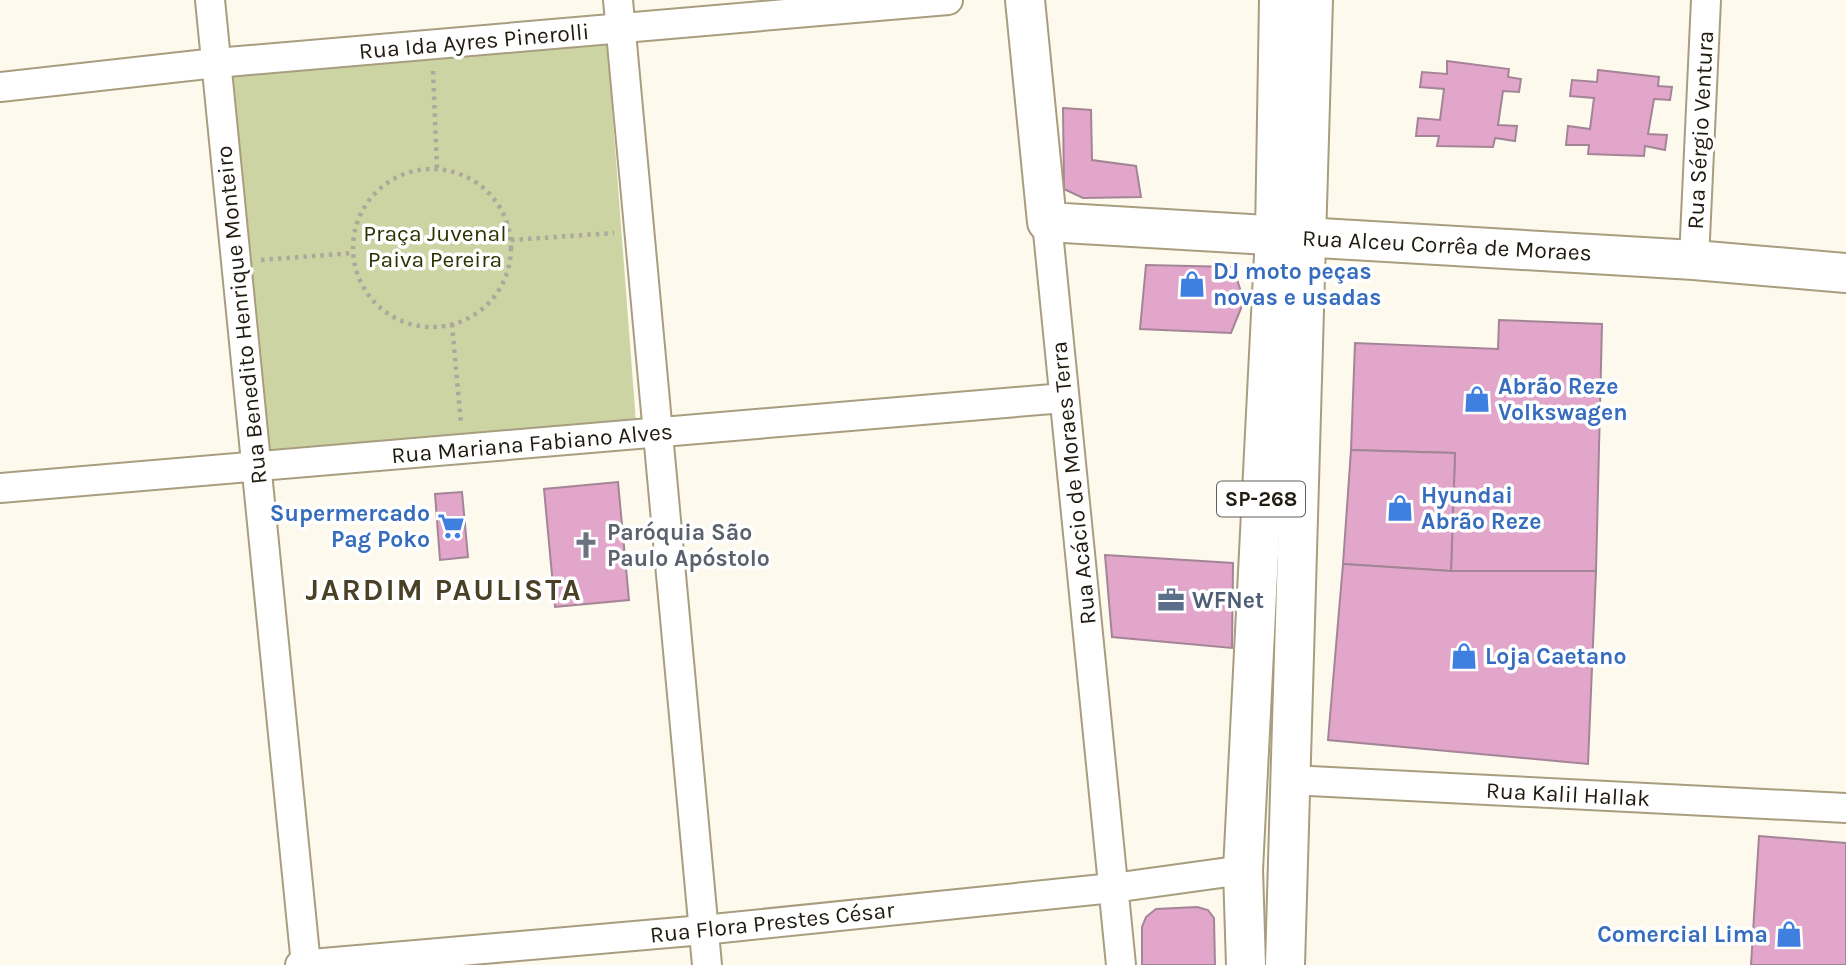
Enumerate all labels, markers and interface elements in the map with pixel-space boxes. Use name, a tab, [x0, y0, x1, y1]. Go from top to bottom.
street label: Rua Ida Ayres Pinerolli	[358, 18, 590, 65]
street label: Rua Sérgio Ventura	[1682, 30, 1719, 230]
street label: Rua Benedito Henrique Monteiro	[210, 144, 273, 485]
park label: Praça Juvenal Paiva Pereira	[363, 220, 507, 273]
street label: Rua Alceu Corrêa de Moraes	[1302, 224, 1592, 267]
place label: DJ moto peças novas e usadas	[1213, 258, 1381, 311]
shop icon: DJ moto peças novas e usadas	[1177, 269, 1207, 299]
street label: Rua Acácio de Moraes Terra	[1045, 340, 1102, 626]
place label: Abrão Reze Volkswagen	[1498, 373, 1628, 426]
shop icon: Abrão Reze Volkswagen	[1462, 384, 1492, 414]
street label: Rua Mariana Fabiano Alves	[390, 418, 674, 469]
road number: SP-268	[1217, 482, 1305, 516]
place label: Hyundai Abrão Reze	[1421, 482, 1541, 535]
shop icon: Hyundai Abrão Reze	[1385, 493, 1415, 523]
place label: Supermercado Pag Poko	[270, 500, 430, 553]
supermarket icon: Supermercado Pag Poko	[436, 511, 466, 541]
place label: Paróquia São Paulo Apóstolo	[607, 519, 770, 572]
church icon: Paróquia São Paulo Apóstolo	[571, 530, 601, 560]
district label: JARDIM PAULISTA	[305, 572, 583, 608]
office icon: WFNet	[1156, 585, 1186, 615]
place label: WFNet	[1192, 587, 1264, 614]
shop icon: Loja Caetano	[1449, 641, 1479, 671]
place label: Loja Caetano	[1485, 643, 1626, 670]
street label: Rua Kalil Hallak	[1485, 777, 1651, 812]
street label: Rua Flora Prestes César	[649, 896, 896, 949]
shop icon: Comercial Lima	[1774, 919, 1804, 949]
place label: Comercial Lima	[1597, 921, 1768, 948]

